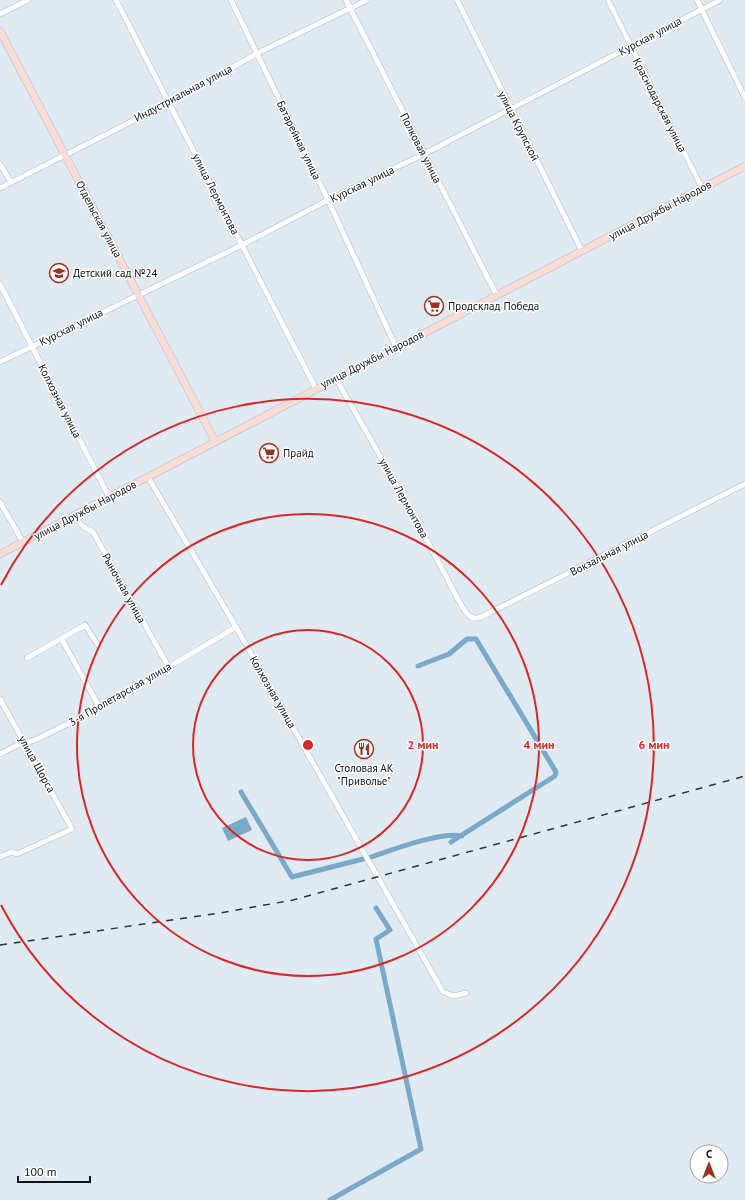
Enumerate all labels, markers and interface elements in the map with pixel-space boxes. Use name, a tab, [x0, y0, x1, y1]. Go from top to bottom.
street label: Курская улица	[616, 13, 684, 59]
street label: Краснодарская улица	[630, 55, 690, 155]
street label: Индустриальная улица	[131, 61, 235, 125]
street label: улица Крупской	[495, 89, 543, 163]
street label: Батарейная улица	[274, 98, 324, 182]
street label: Полковая улица	[397, 111, 445, 185]
street label: улица Лермонтова	[190, 151, 242, 237]
street label: Курская улица	[328, 162, 396, 206]
street label: улица Дружбы Народов	[606, 177, 714, 243]
street label: Отдельская улица	[73, 178, 125, 260]
school or university icon: Детский сад №24	[48, 262, 70, 284]
place label: Детский сад №24	[73, 266, 158, 280]
supermarket icon: Продсклад Победа	[423, 295, 445, 317]
place label: Продсклад Победа	[448, 299, 539, 313]
street label: Курская улица	[37, 305, 105, 349]
street label: улица Дружбы Народов	[318, 327, 426, 391]
street label: Колхозная улица	[35, 362, 85, 440]
supermarket icon: Прайд	[258, 442, 280, 464]
place label: Прайд	[283, 446, 314, 460]
street label: улица Лермонтова	[376, 456, 432, 540]
street label: улица Дружбы Народов	[31, 477, 139, 543]
street label: Вокзальная улица	[567, 527, 651, 579]
street label: Рыночная улица	[99, 551, 149, 625]
street label: Колхозная улица	[247, 653, 299, 731]
street label: 3-я Пролетарская улица	[66, 659, 174, 729]
street label: улица Щорса	[16, 733, 58, 795]
text: 2 мин	[408, 737, 438, 752]
text: 4 мин	[524, 737, 554, 752]
text: 6 мин	[639, 737, 669, 752]
centre of rings	[301, 738, 315, 752]
restaurant icon: Столовая АК "Приволье"	[353, 738, 375, 760]
place label: Столовая АК "Приволье"	[335, 761, 394, 788]
north arrow	[689, 1144, 729, 1184]
text: С	[706, 1147, 712, 1161]
scale bar	[18, 1158, 90, 1184]
text: 100 m	[24, 1164, 57, 1179]

